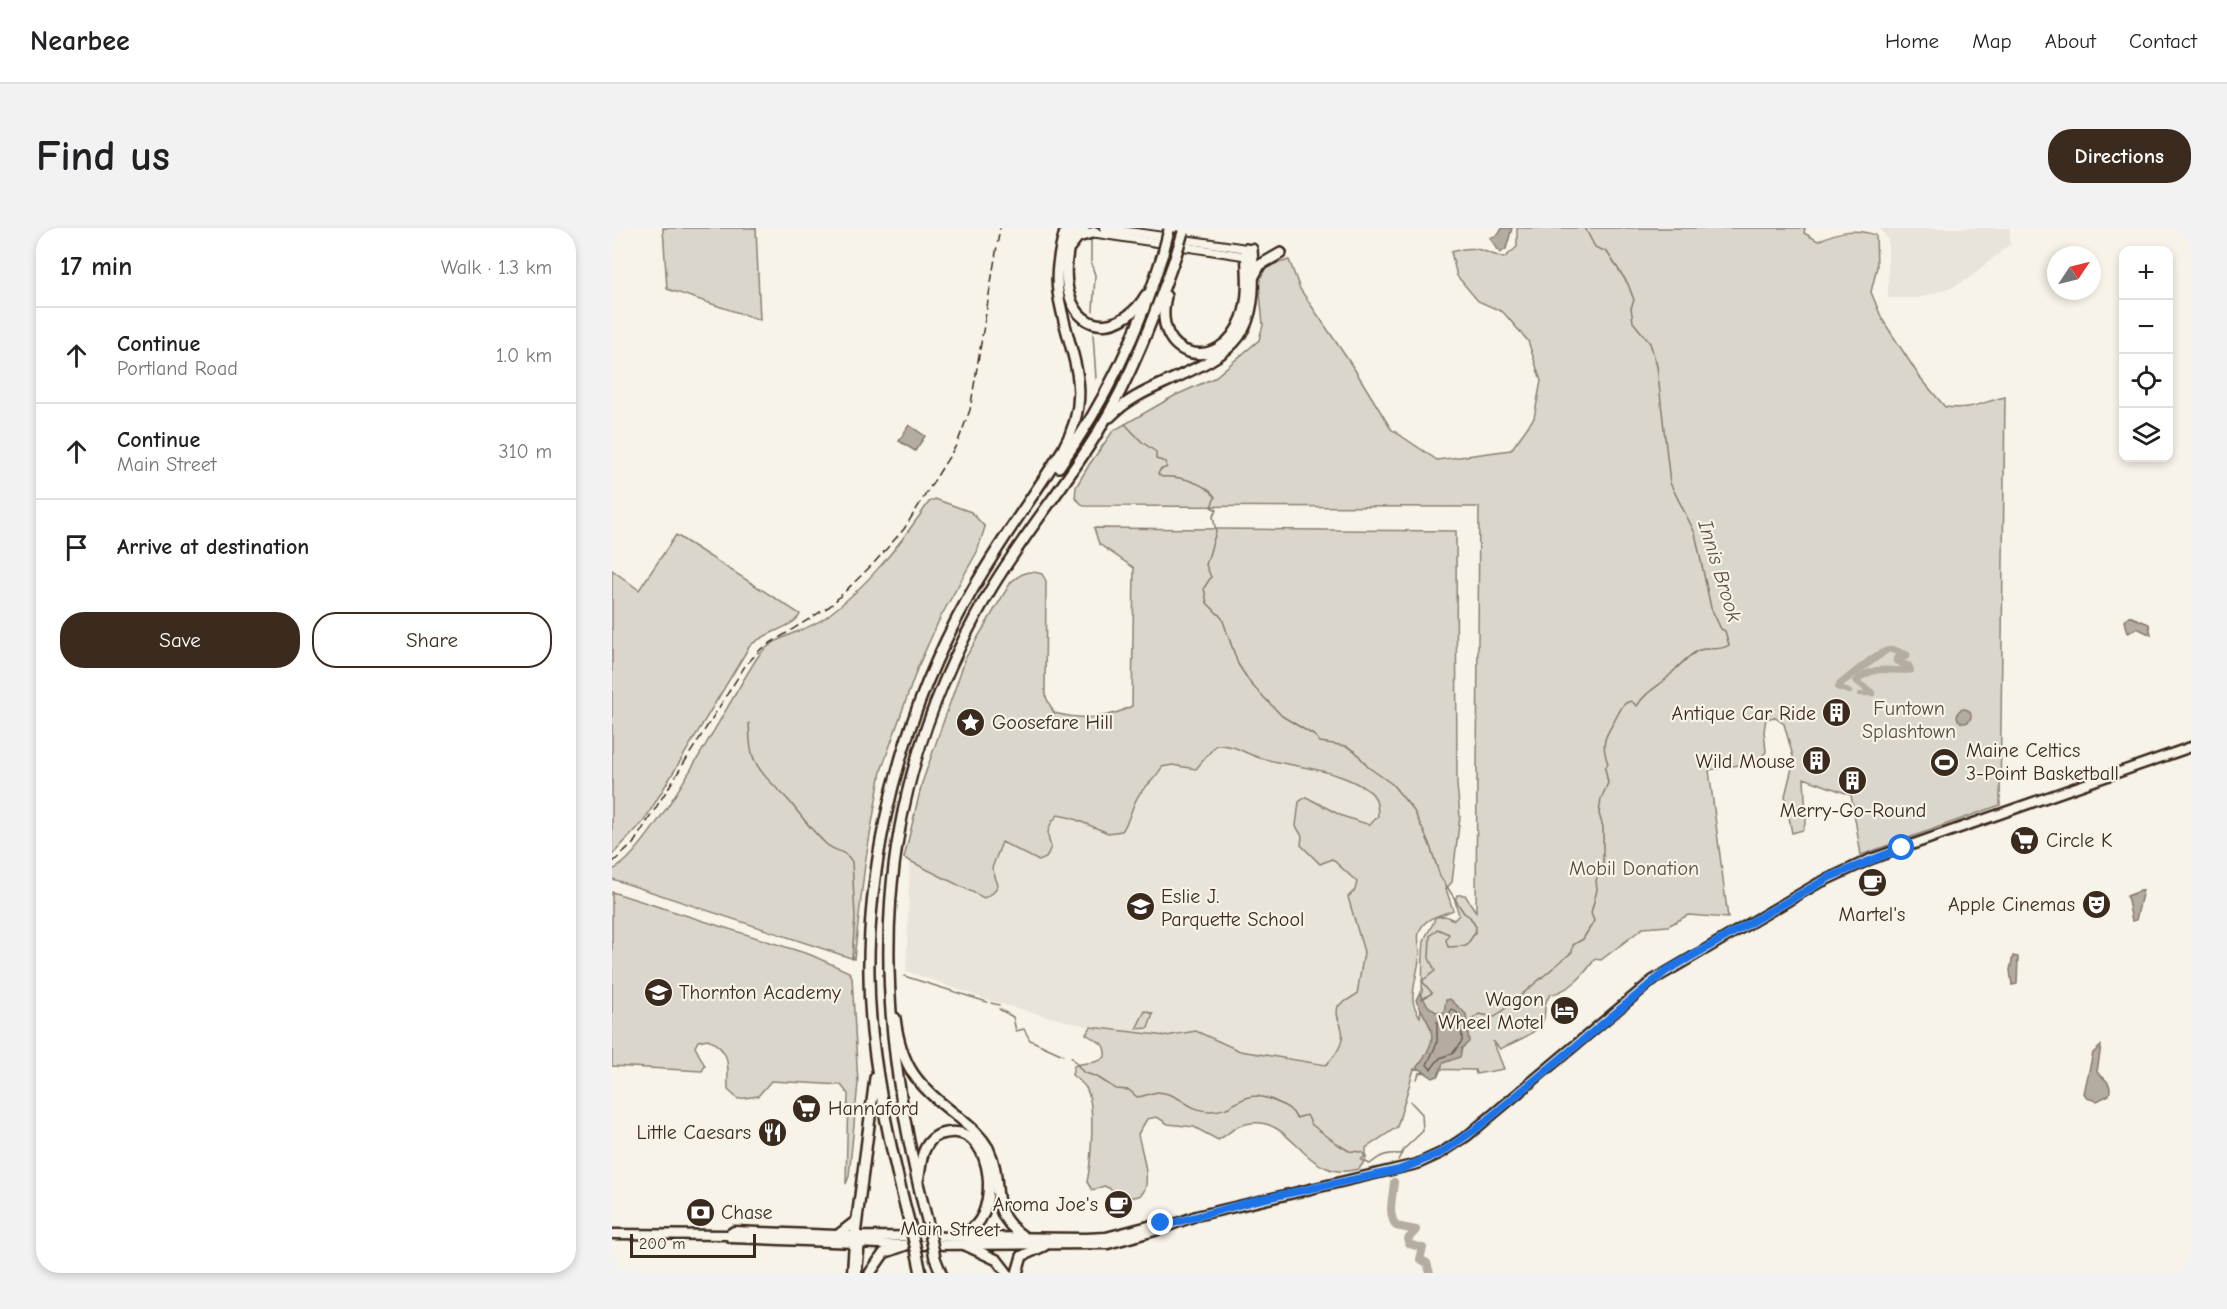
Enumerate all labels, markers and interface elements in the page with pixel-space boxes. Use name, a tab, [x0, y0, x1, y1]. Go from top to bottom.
text: Nearbee	[30, 25, 130, 57]
text: Home	[1885, 29, 1939, 53]
text: Map	[1972, 29, 2012, 53]
text: About	[2045, 29, 2096, 53]
text: Contact	[2129, 29, 2197, 53]
button: Directions	[2048, 129, 2191, 183]
text: Find us	[36, 132, 170, 181]
north arrow	[2047, 246, 2101, 300]
map controls	[2119, 246, 2173, 462]
button: +	[2119, 246, 2173, 300]
text: 17 min	[60, 252, 132, 282]
text: Walk · 1.3 km	[441, 256, 552, 279]
button: −	[2119, 300, 2173, 354]
text: Continue	[117, 331, 200, 357]
icon: ahead	[60, 339, 93, 372]
text: 1.0 km	[496, 344, 552, 367]
button: locate	[2119, 354, 2173, 408]
text: Portland Road	[117, 357, 238, 380]
button: layers	[2119, 408, 2173, 462]
text: Continue	[117, 427, 200, 453]
icon: ahead	[60, 435, 93, 468]
text: 310 m	[499, 440, 552, 463]
text: Main Street	[117, 453, 216, 476]
water label: Innis Brook	[1693, 516, 1747, 626]
icon: arrive	[60, 531, 93, 564]
text: Arrive at destination	[117, 534, 309, 560]
button: Save	[60, 612, 300, 668]
button: Share	[312, 612, 552, 668]
building icon: Antique Car Ride	[1821, 697, 1853, 729]
park label: Funtown Splashtown	[1862, 697, 1956, 743]
place label: Antique Car Ride	[1672, 702, 1816, 725]
place icon: Goosefare Hill	[955, 706, 987, 738]
place label: Goosefare Hill	[992, 711, 1113, 734]
place label: Maine Celtics 3-Point Basketball	[1966, 739, 2119, 785]
building icon: Wild Mouse	[1800, 745, 1832, 777]
sports icon: Maine Celtics 3-Point Basketball	[1929, 746, 1961, 778]
place label: Wild Mouse	[1696, 750, 1795, 773]
building icon: Merry-Go-Round	[1837, 764, 1869, 796]
place label: Merry-Go-Round	[1780, 799, 1926, 822]
supermarket icon: Circle K	[2009, 824, 2041, 856]
place label: Circle K	[2046, 829, 2112, 852]
route start	[1888, 834, 1914, 860]
park label: Mobil Donation	[1569, 857, 1699, 880]
cafe icon: Martel's	[1856, 867, 1888, 899]
place label: Eslie J. Parquette School	[1161, 885, 1304, 931]
theatre icon: Apple Cinemas	[2080, 888, 2112, 920]
school or university icon: Eslie J. Parquette School	[1124, 891, 1156, 923]
place label: Apple Cinemas	[1948, 893, 2075, 916]
place label: Martel's	[1839, 903, 1905, 926]
school or university icon: Thornton Academy	[642, 976, 674, 1008]
place label: Thornton Academy	[679, 981, 841, 1004]
place label: Wagon Wheel Motel	[1438, 988, 1544, 1034]
hotel icon: Wagon Wheel Motel	[1549, 994, 1581, 1026]
supermarket icon: Hannaford	[791, 1092, 823, 1124]
place label: Hannaford	[828, 1097, 919, 1120]
restaurant icon: Little Caesars	[756, 1116, 788, 1148]
place label: Little Caesars	[636, 1121, 751, 1144]
cafe icon: Aroma Joe's	[1103, 1188, 1135, 1220]
place label: Aroma Joe's	[993, 1193, 1098, 1216]
bank icon: Chase	[684, 1196, 716, 1228]
place label: Chase	[721, 1201, 773, 1224]
route end	[1147, 1209, 1173, 1235]
street label: Main Street	[900, 1217, 1001, 1241]
scale bar	[630, 1231, 756, 1258]
text: 200 m	[639, 1235, 685, 1253]

